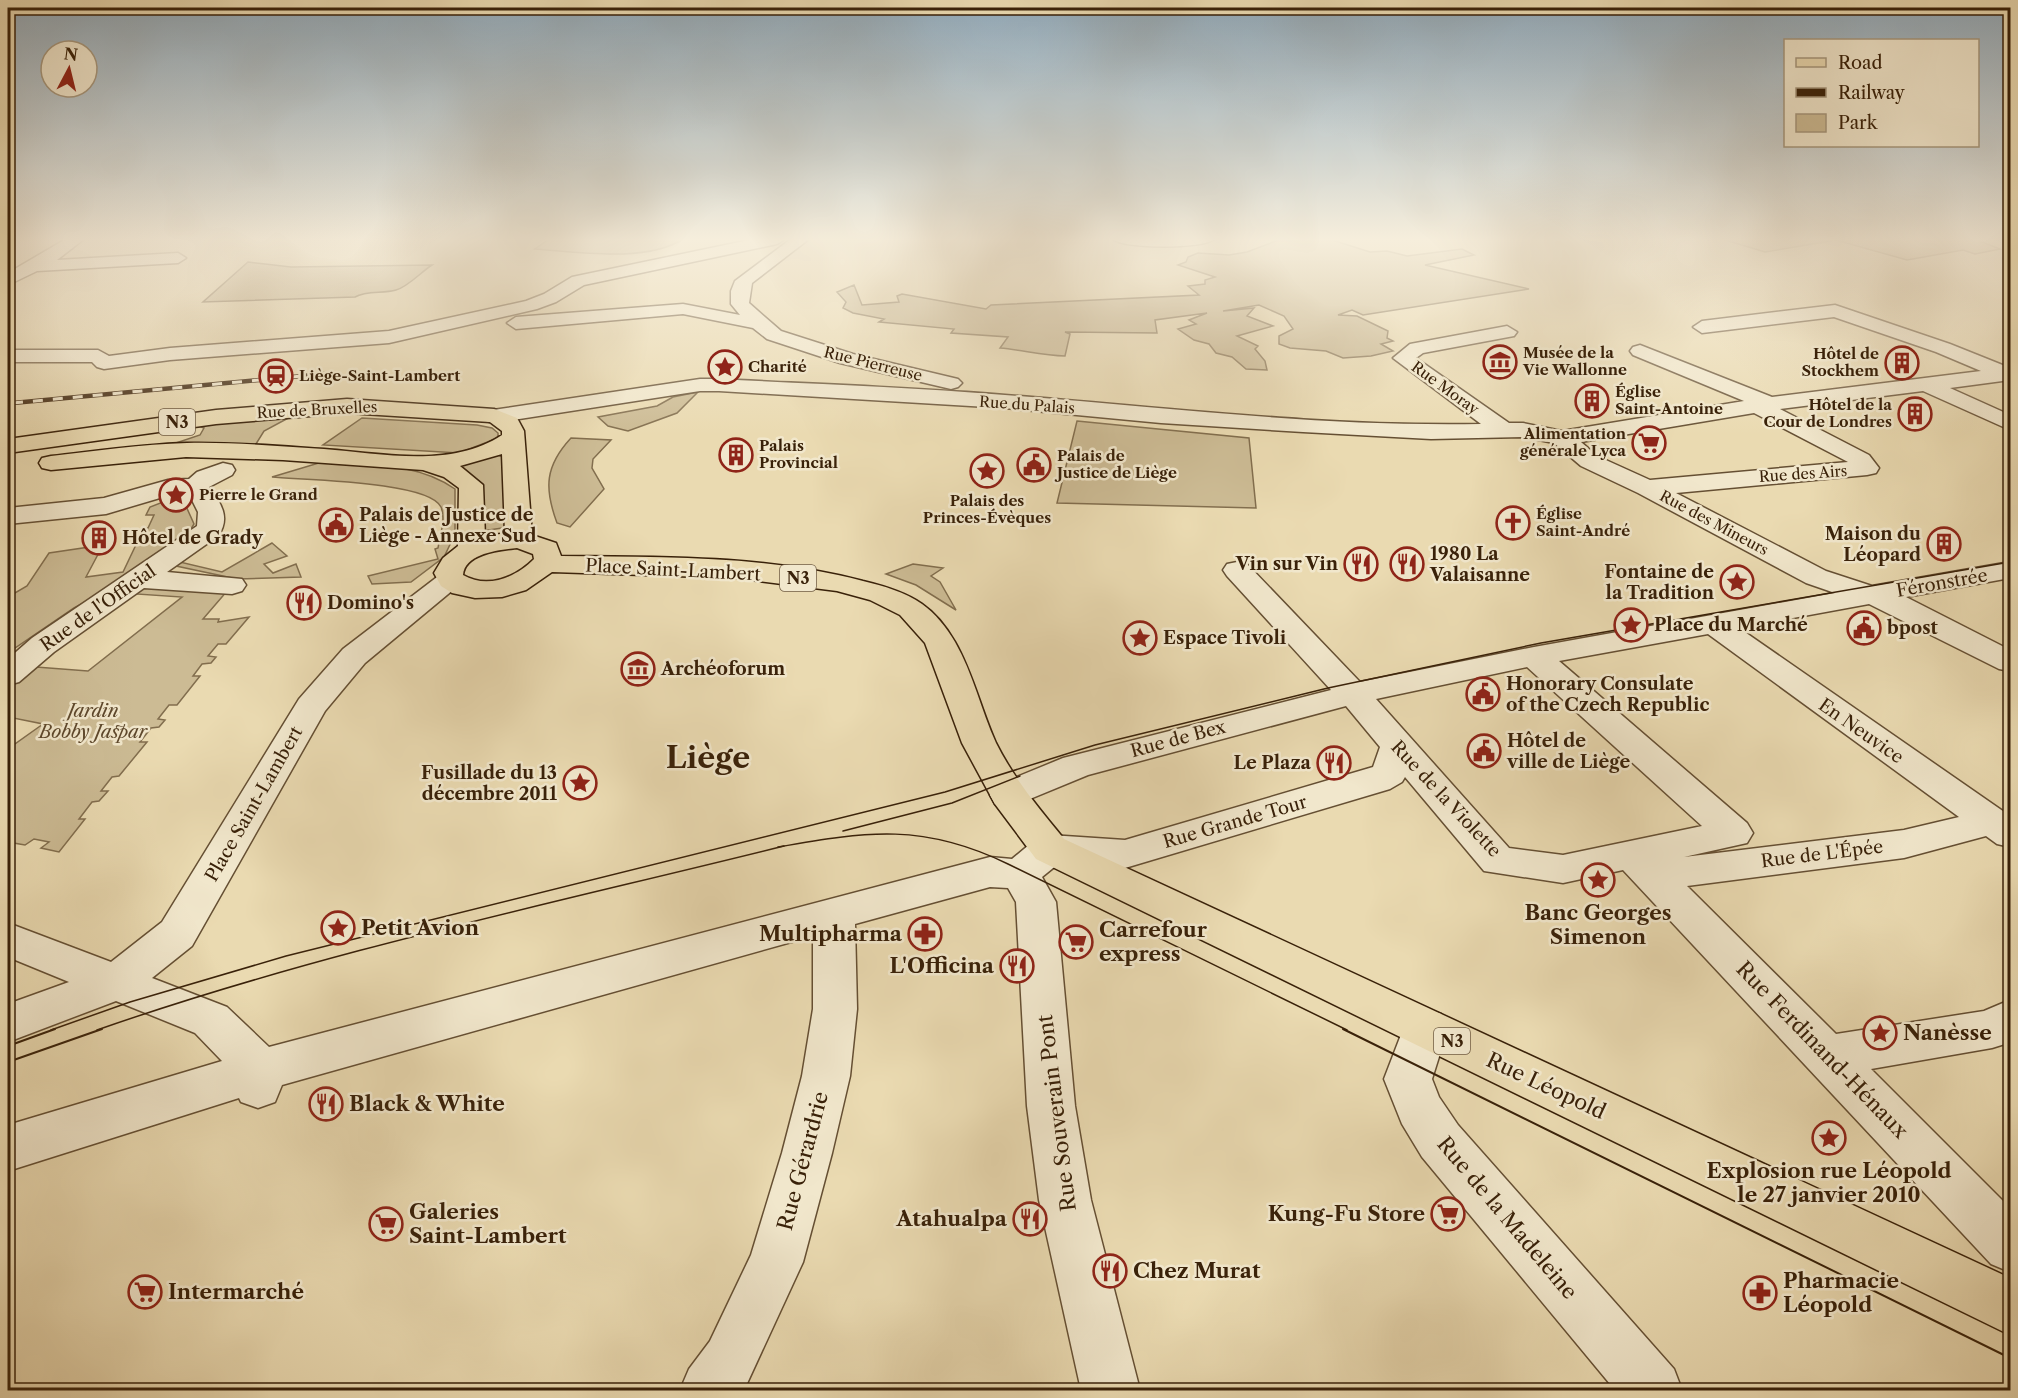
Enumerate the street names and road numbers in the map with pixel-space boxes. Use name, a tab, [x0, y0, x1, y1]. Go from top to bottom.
street label: Rue Pierreuse	[822, 342, 924, 385]
street label: Rue Moray	[1408, 357, 1483, 419]
street label: Rue du Palais	[978, 392, 1076, 417]
street label: Rue de Bruxelles	[256, 397, 378, 422]
road number: N3	[159, 409, 195, 435]
street label: Rue des Airs	[1758, 461, 1848, 486]
street label: Rue des Mineurs	[1657, 486, 1772, 559]
street label: Place Saint-Lambert	[585, 554, 762, 586]
street label: Rue de l'Official	[36, 560, 160, 656]
street label: Féronstrée	[1895, 564, 1989, 602]
road number: N3	[780, 565, 816, 591]
street label: En Neuvice	[1814, 694, 1908, 768]
street label: Rue de Bex	[1128, 716, 1228, 762]
street label: Place Saint-Lambert	[201, 722, 308, 885]
street label: Rue de la Violette	[1386, 736, 1506, 862]
street label: Rue Grande Tour	[1160, 791, 1310, 853]
street label: Rue de L'Épée	[1760, 835, 1884, 872]
street label: Rue Ferdinand-Hénaux	[1731, 956, 1914, 1144]
street label: Rue Souverain Pont	[1032, 1013, 1081, 1213]
road number: N3	[1434, 1028, 1470, 1054]
street label: Rue Léopold	[1483, 1047, 1610, 1124]
street label: Rue Gérardrie	[772, 1089, 833, 1233]
street label: Rue de la Madeleine	[1432, 1131, 1583, 1304]

